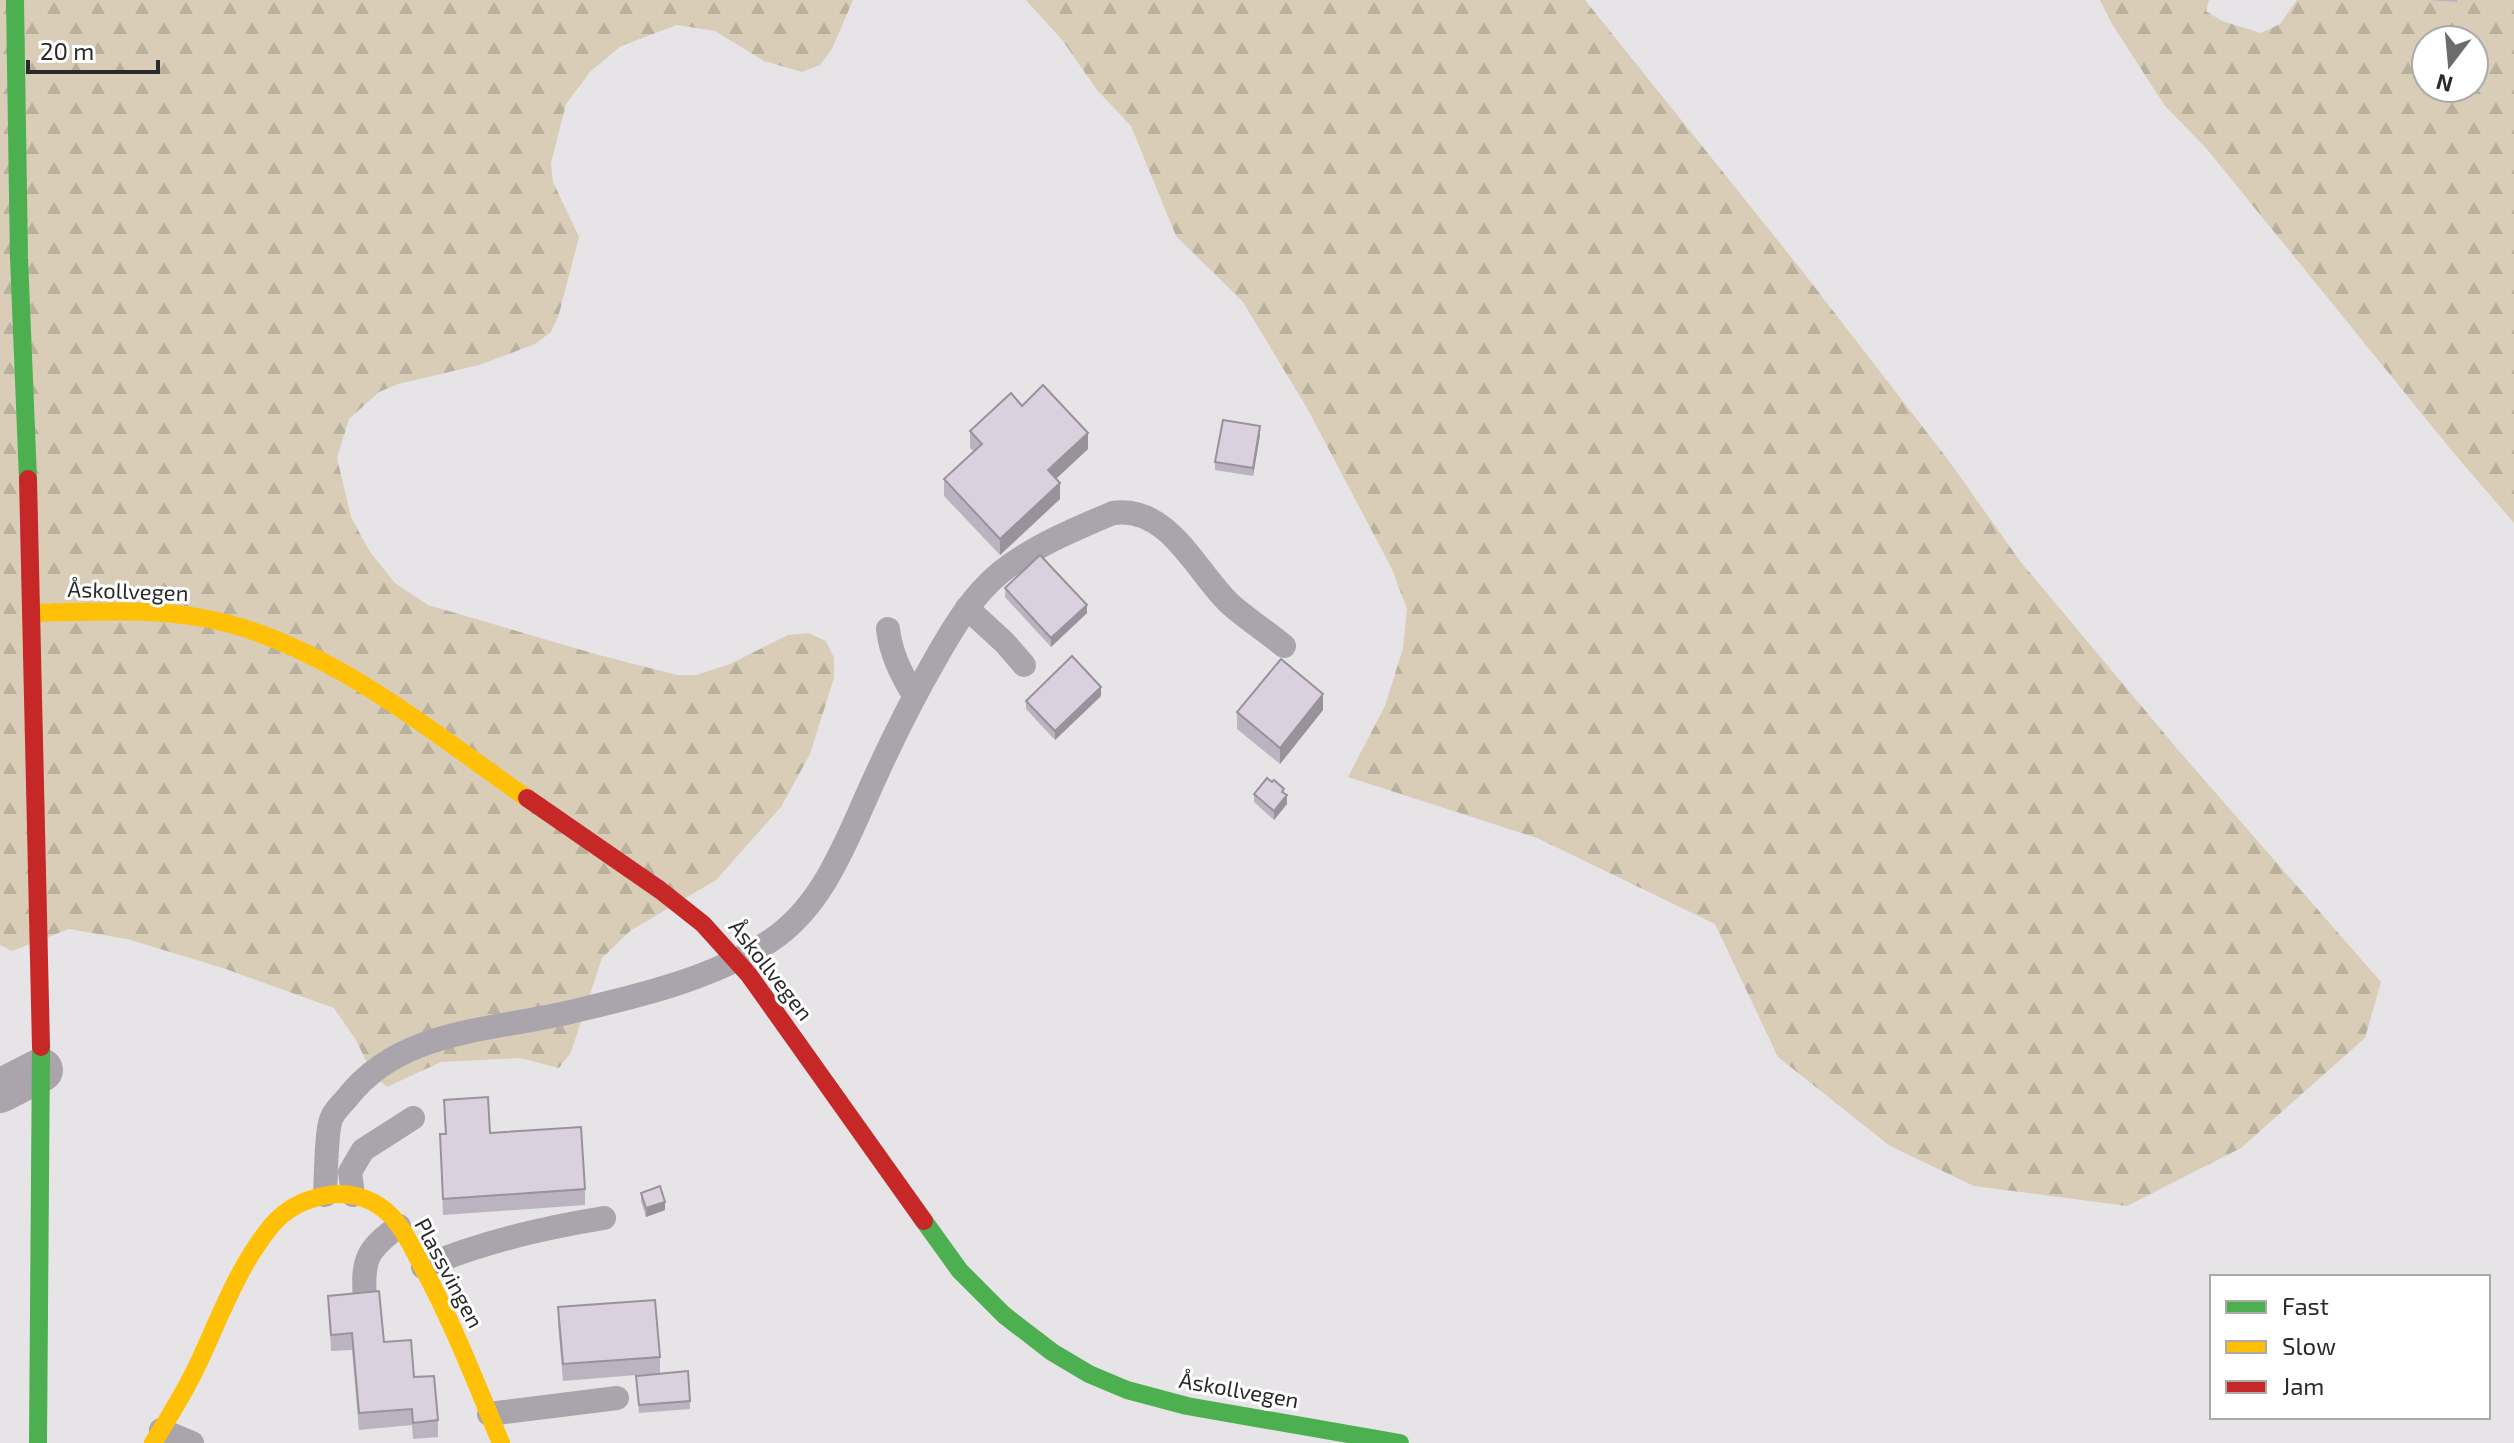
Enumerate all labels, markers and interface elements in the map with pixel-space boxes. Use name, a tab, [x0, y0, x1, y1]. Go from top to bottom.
scale bar	[28, 24, 158, 74]
north arrow	[2410, 24, 2490, 104]
text: 20 m	[40, 36, 94, 65]
text: N	[2433, 70, 2455, 99]
street label: Åskollvegen	[67, 575, 189, 605]
street label: Åskollvegen	[724, 914, 819, 1025]
street label: Plassvingen	[410, 1213, 490, 1332]
legend	[2210, 1275, 2490, 1419]
text: Fast	[2282, 1291, 2329, 1320]
text: Slow	[2282, 1331, 2336, 1360]
street label: Åskollvegen	[1177, 1366, 1301, 1412]
text: Jam	[2282, 1371, 2324, 1400]

